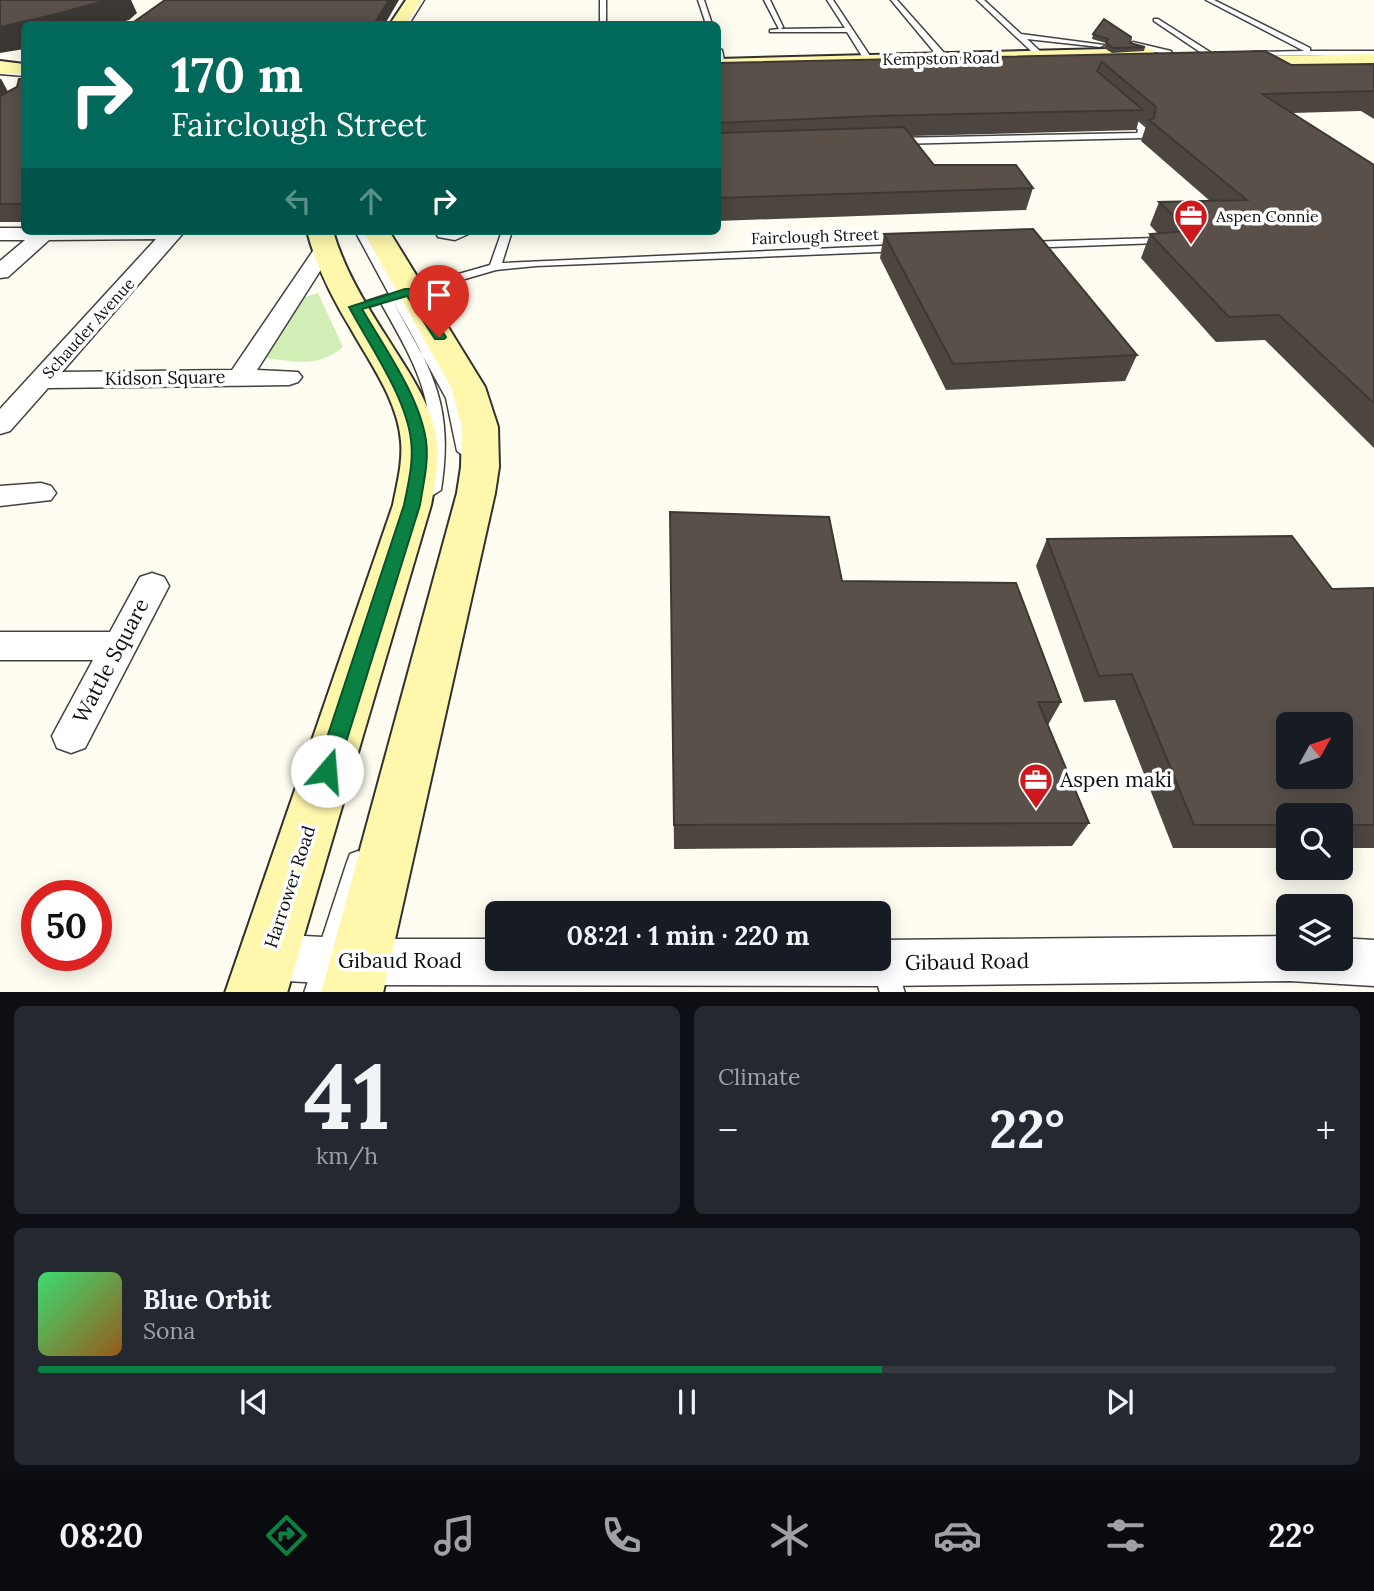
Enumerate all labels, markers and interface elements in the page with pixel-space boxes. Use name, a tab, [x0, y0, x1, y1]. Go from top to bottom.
text: 170 m	[171, 43, 303, 105]
street label: Kempston Road	[882, 47, 1000, 69]
icon: right	[56, 49, 147, 140]
text: Fairclough Street	[171, 104, 427, 145]
icon: left	[279, 182, 317, 220]
icon: ahead	[352, 182, 390, 220]
icon: right	[425, 182, 463, 220]
office icon: Aspen Connie	[1172, 197, 1210, 246]
place label: Aspen Connie	[1215, 206, 1319, 226]
street label: Fairclough Street	[751, 224, 880, 248]
pin	[409, 265, 469, 337]
street label: Schauder Avenue	[38, 273, 139, 382]
icon: arrive	[420, 276, 458, 314]
street label: Kidson Square	[104, 365, 226, 390]
street label: Wattle Square	[66, 594, 155, 728]
north arrow	[1276, 712, 1353, 789]
map controls	[1276, 712, 1353, 971]
position arrow	[290, 734, 364, 808]
office icon: Aspen maki	[1017, 761, 1055, 810]
place label: Aspen maki	[1059, 766, 1172, 793]
button: search	[1276, 803, 1353, 880]
street label: Harrower Road	[259, 823, 320, 951]
speed limit sign: 50	[21, 880, 112, 971]
button: layers	[1276, 894, 1353, 971]
text: 08:21 · 1 min · 220 m	[567, 919, 809, 952]
street label: Gibaud Road	[338, 947, 462, 974]
street label: Gibaud Road	[905, 947, 1029, 976]
text: 41	[304, 1037, 390, 1154]
text: Climate	[718, 1062, 800, 1091]
text: 22°	[989, 1096, 1065, 1162]
text: −	[718, 1106, 738, 1154]
text: +	[1316, 1106, 1336, 1154]
text: km/h	[316, 1141, 378, 1170]
text: Blue Orbit	[143, 1283, 271, 1316]
text: Sona	[143, 1316, 195, 1345]
icon: previous	[235, 1383, 273, 1421]
icon: pause	[668, 1383, 706, 1421]
icon: next	[1101, 1383, 1139, 1421]
icon: directions	[262, 1511, 311, 1560]
icon: music	[430, 1511, 479, 1560]
icon: phone	[597, 1511, 646, 1560]
icon: climate	[765, 1511, 814, 1560]
icon: car	[933, 1511, 982, 1560]
icon: filters	[1101, 1511, 1150, 1560]
text: 08:20	[59, 1515, 143, 1556]
text: 22°	[1268, 1515, 1315, 1556]

